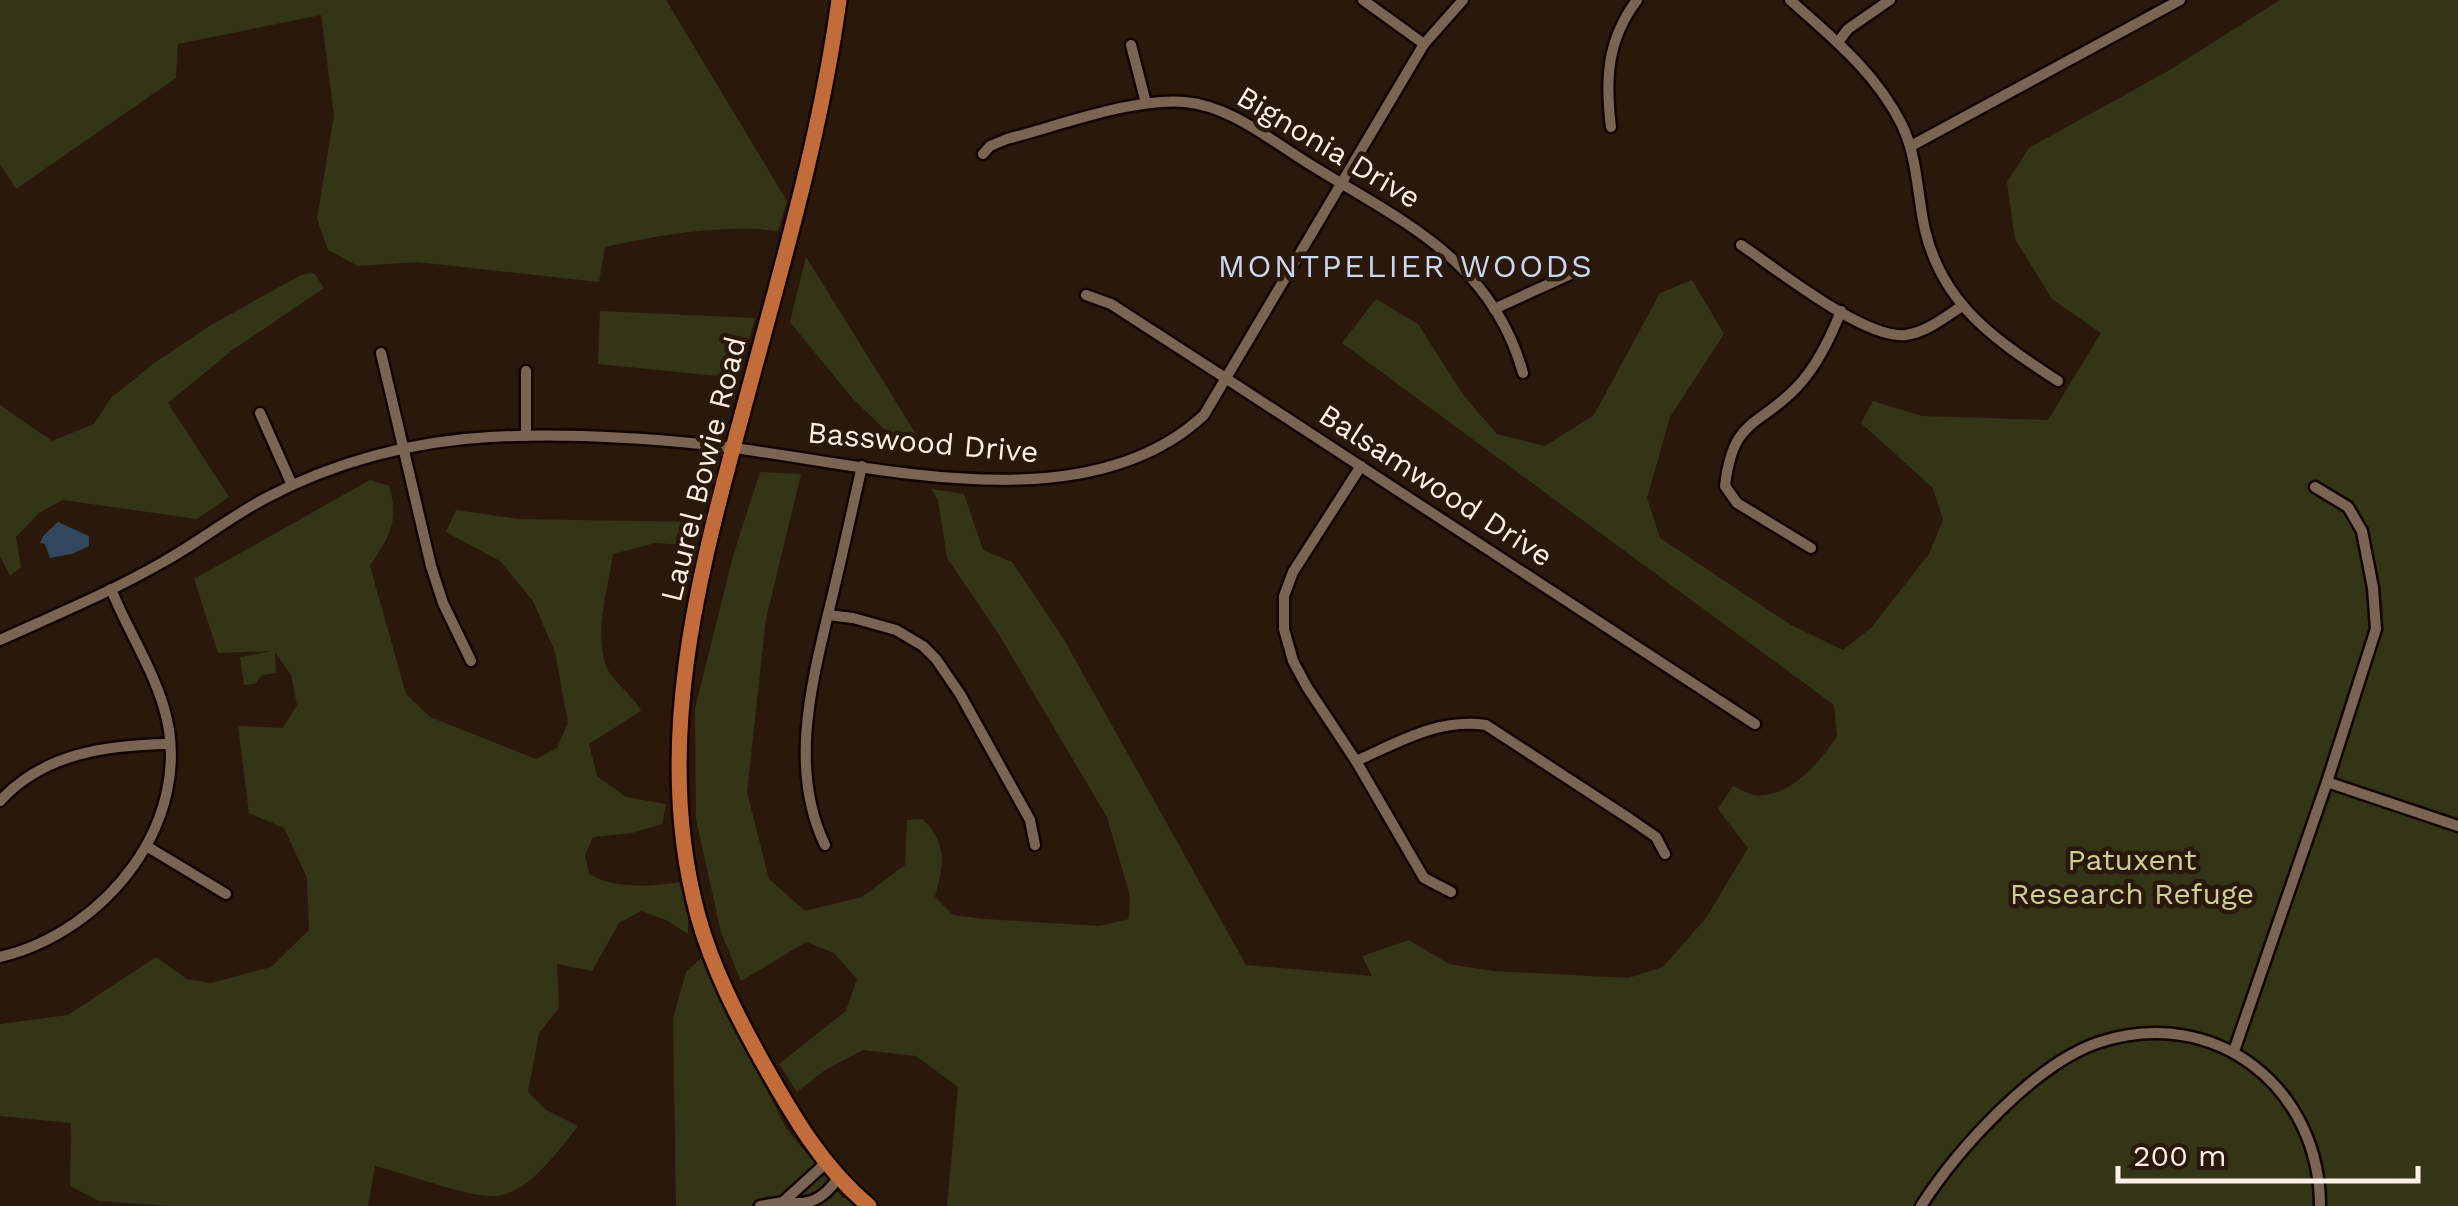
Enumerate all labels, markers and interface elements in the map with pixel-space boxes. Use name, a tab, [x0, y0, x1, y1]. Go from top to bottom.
street label: Bignonia Drive	[1231, 78, 1427, 216]
district label: MONTPELIER WOODS	[1218, 247, 1594, 285]
street label: Laurel Bowie Road	[653, 333, 753, 605]
street label: Balsamwood Drive	[1313, 396, 1559, 574]
street label: Basswood Drive	[806, 414, 1040, 470]
park label: Patuxent Research Refuge	[2010, 842, 2254, 911]
scale bar	[2118, 1121, 2418, 1183]
text: 200 m	[2133, 1138, 2227, 1173]

